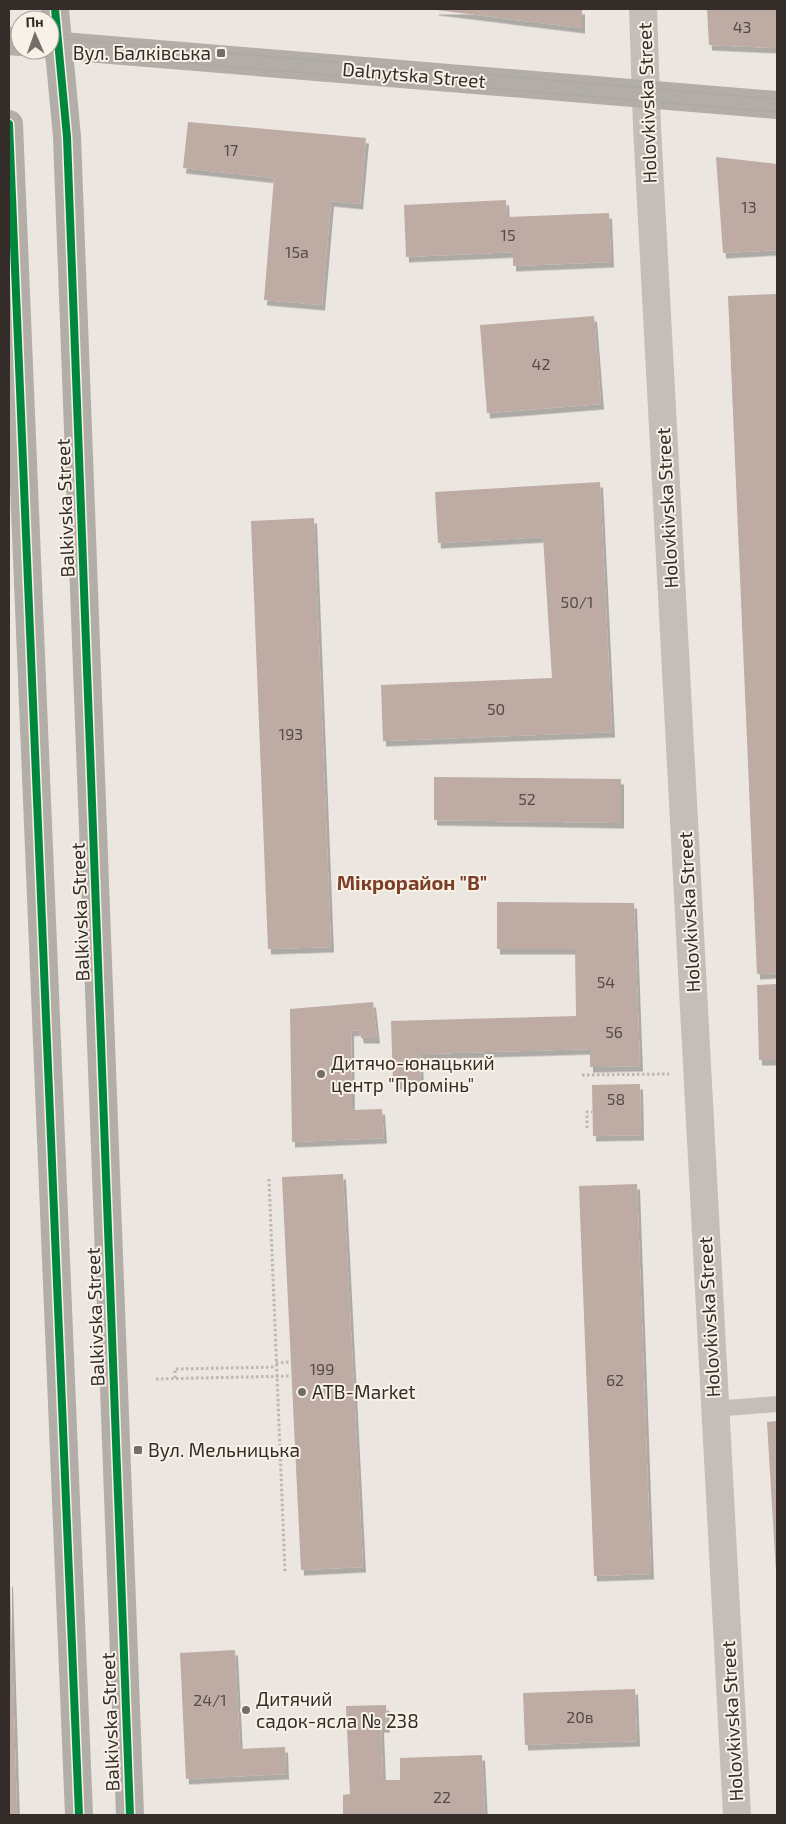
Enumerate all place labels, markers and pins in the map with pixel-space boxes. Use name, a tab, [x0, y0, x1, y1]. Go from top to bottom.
place label: Вул. Балківська	[73, 41, 211, 65]
marker: Вул. Балківська	[215, 47, 227, 59]
place label: Дитячо-юнацький центр "Промінь"	[331, 1051, 495, 1096]
marker: Дитячо-юнацький центр "Промінь"	[315, 1068, 327, 1080]
place label: ATB-Market	[312, 1380, 416, 1403]
marker: ATB-Market	[296, 1386, 308, 1398]
place label: Вул. Мельницька	[148, 1438, 300, 1462]
marker: Вул. Мельницька	[132, 1444, 144, 1456]
place label: Дитячий садок-ясла № 238	[256, 1687, 419, 1732]
marker: Дитячий садок-ясла № 238	[240, 1704, 252, 1716]

